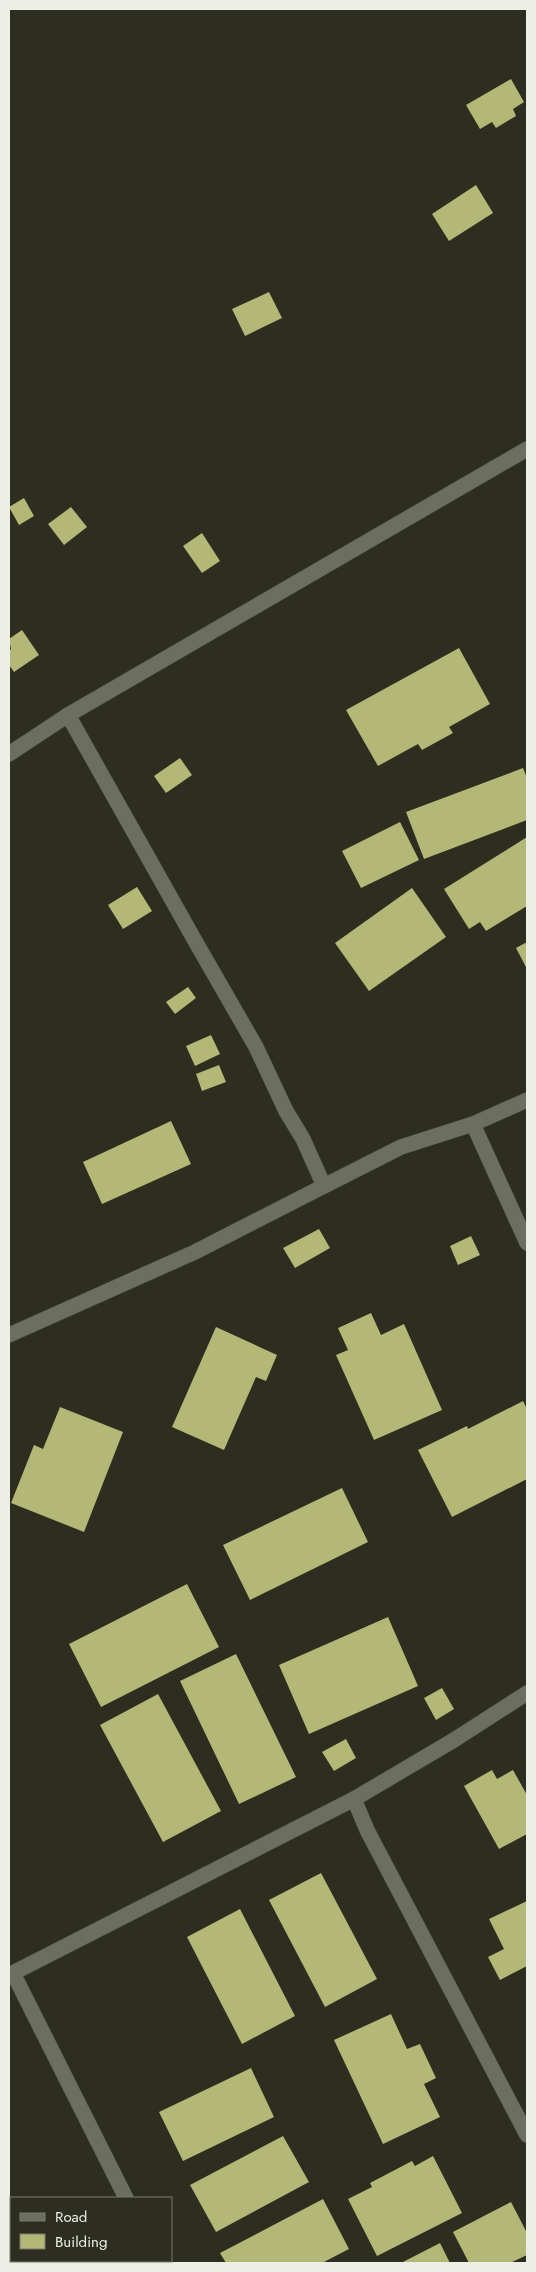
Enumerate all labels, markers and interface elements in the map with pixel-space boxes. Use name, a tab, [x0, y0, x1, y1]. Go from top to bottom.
legend	[10, 2197, 172, 2262]
text: Road	[55, 2206, 87, 2228]
text: Building	[55, 2231, 107, 2253]

